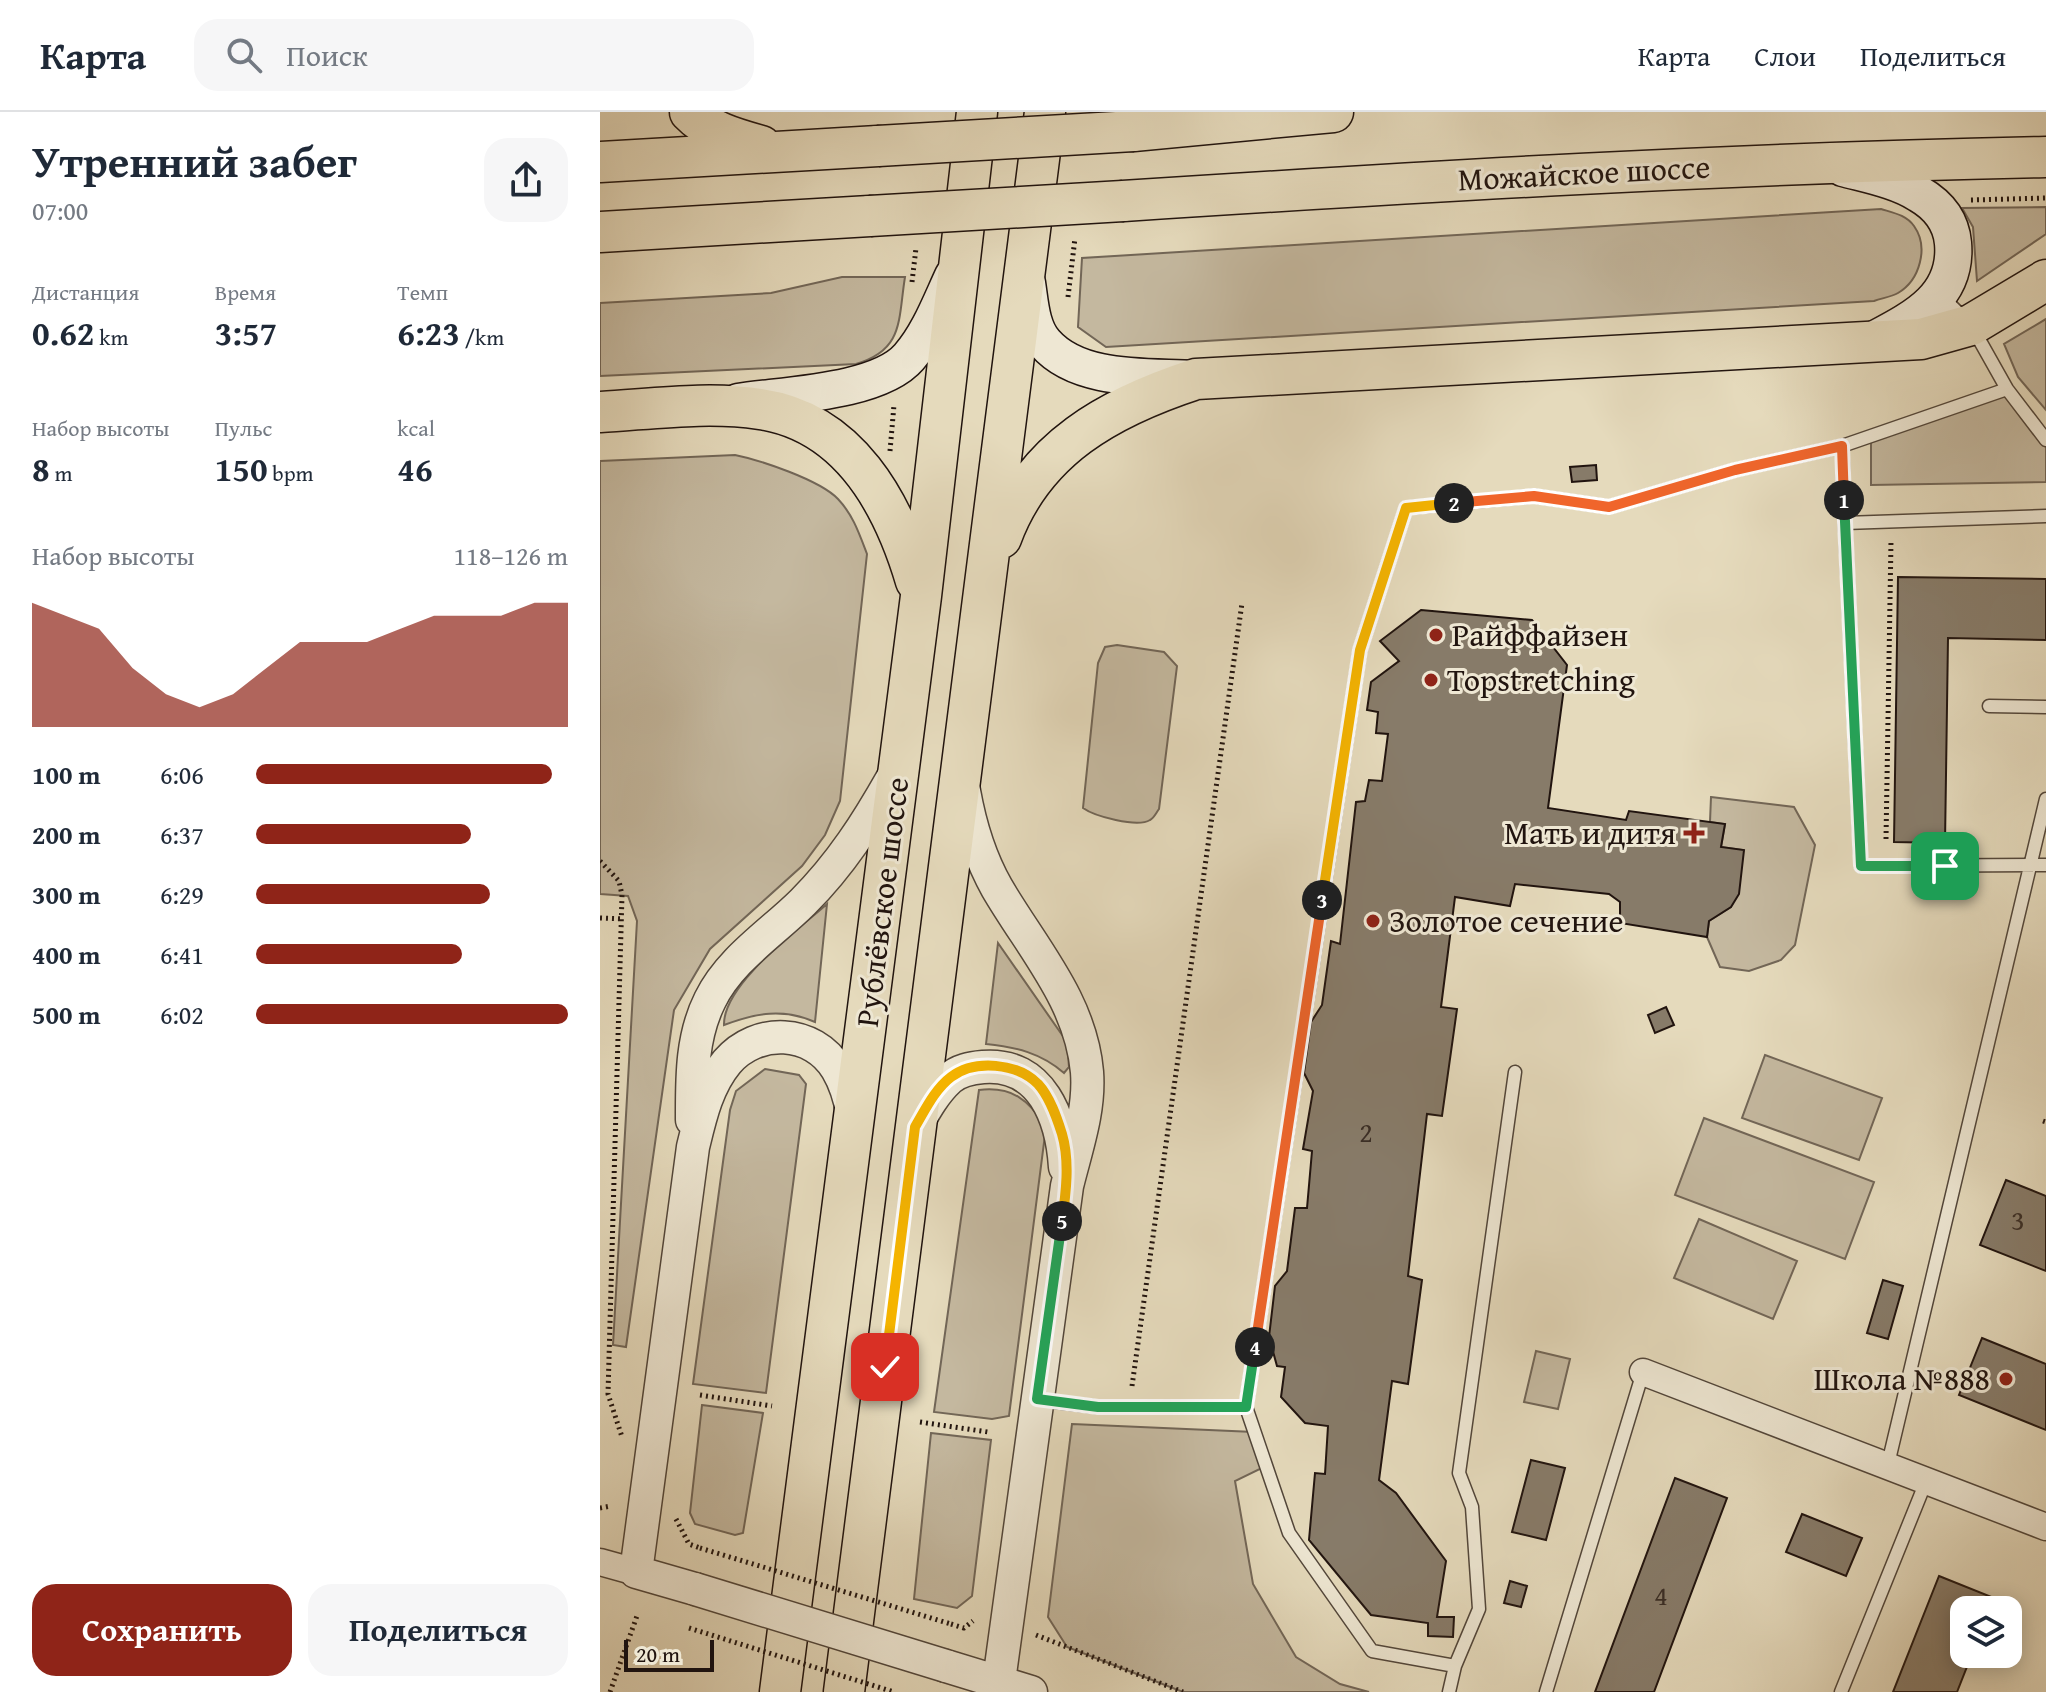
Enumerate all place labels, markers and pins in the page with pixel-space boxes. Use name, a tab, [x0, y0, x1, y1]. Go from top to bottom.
pin: 1	[1824, 480, 1864, 520]
pin: 2	[1434, 483, 1474, 523]
place label: Райффайзен	[1452, 611, 1628, 658]
marker: Райффайзен	[1427, 626, 1445, 644]
place label: Topstretching	[1447, 656, 1635, 703]
marker: Topstretching	[1422, 671, 1440, 689]
place label: Мать и дитя	[1504, 809, 1676, 856]
marker: Мать и дитя	[1683, 822, 1705, 844]
pin	[1911, 832, 1979, 900]
pin: 3	[1302, 880, 1342, 920]
place label: Золотое сечение	[1389, 897, 1624, 944]
marker: Золотое сечение	[1364, 912, 1382, 930]
pin: 5	[1042, 1201, 1082, 1241]
pin: 4	[1235, 1327, 1275, 1367]
pin	[851, 1333, 919, 1401]
place label: Школа №888	[1814, 1355, 1990, 1402]
marker: Школа №888	[1997, 1370, 2015, 1388]

